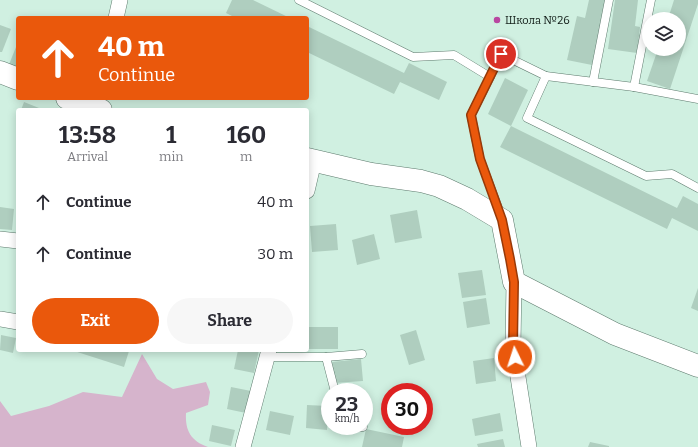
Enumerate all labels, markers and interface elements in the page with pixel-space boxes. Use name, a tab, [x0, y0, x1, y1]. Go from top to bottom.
map controls	[642, 12, 686, 56]
button: layers	[642, 12, 686, 56]
place label: Школа №26	[505, 14, 570, 27]
marker: Школа №26	[492, 15, 502, 25]
text: 40 m	[98, 30, 165, 63]
icon: ahead	[32, 32, 84, 84]
pin	[484, 37, 518, 71]
icon: arrive	[490, 43, 512, 65]
text: Continue	[98, 64, 175, 86]
text: 13:58	[59, 121, 116, 149]
text: 1	[166, 121, 176, 149]
text: 160	[226, 121, 266, 149]
text: Arrival	[67, 149, 108, 164]
text: min	[159, 149, 184, 164]
text: m	[240, 149, 252, 164]
icon: ahead	[32, 191, 54, 213]
text: Continue	[66, 193, 132, 211]
text: 40 m	[257, 193, 293, 211]
icon: ahead	[32, 243, 54, 265]
text: Continue	[66, 245, 132, 263]
text: 30 m	[258, 245, 293, 263]
button: Exit	[32, 298, 159, 344]
button: Share	[167, 298, 293, 344]
position arrow	[494, 336, 536, 378]
speed limit sign: 30	[381, 383, 433, 435]
text: 23	[336, 392, 358, 416]
text: km/h	[335, 413, 359, 425]

